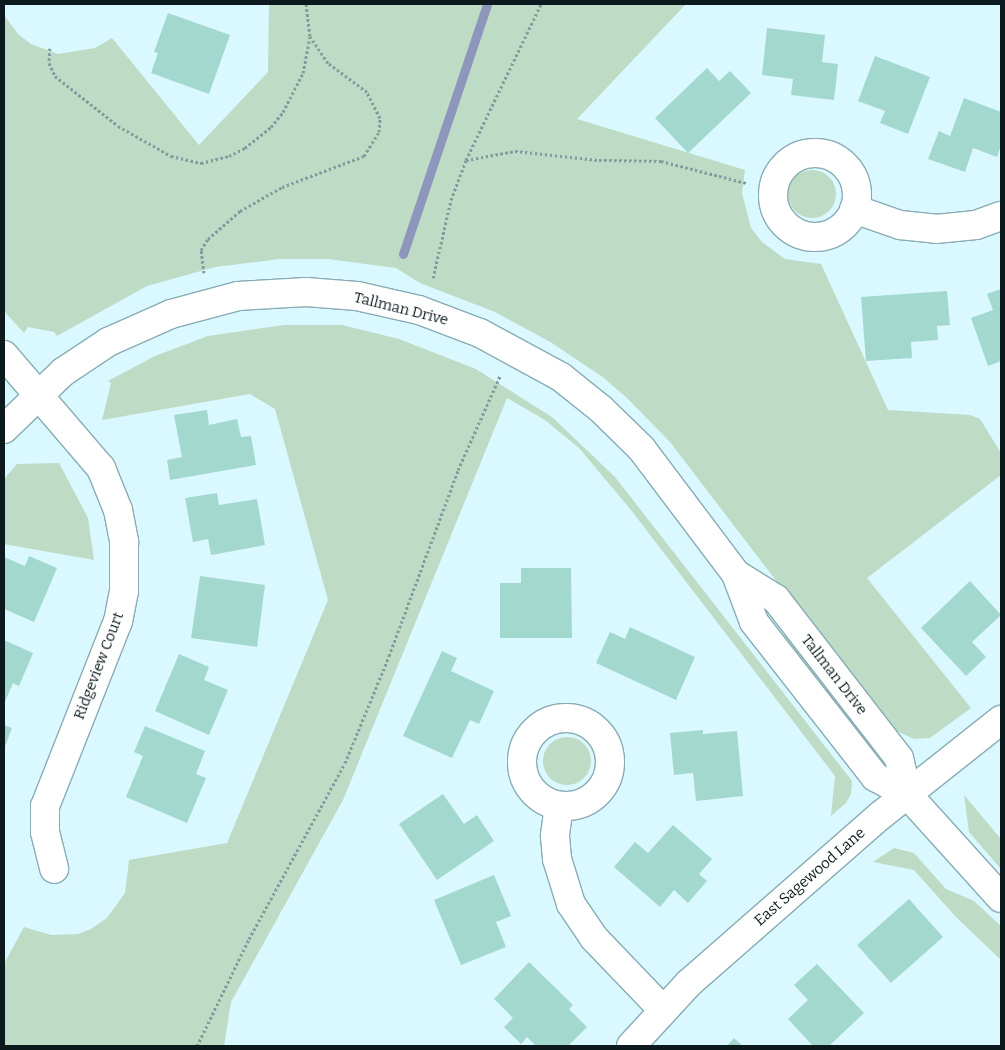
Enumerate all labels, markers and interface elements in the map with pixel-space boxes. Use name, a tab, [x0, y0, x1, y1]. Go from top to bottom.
street label: Tallman Drive	[352, 289, 450, 329]
street label: Ridgeview Court	[70, 610, 128, 722]
street label: Tallman Drive	[797, 631, 871, 719]
street label: East Sagewood Lane	[751, 824, 869, 930]

